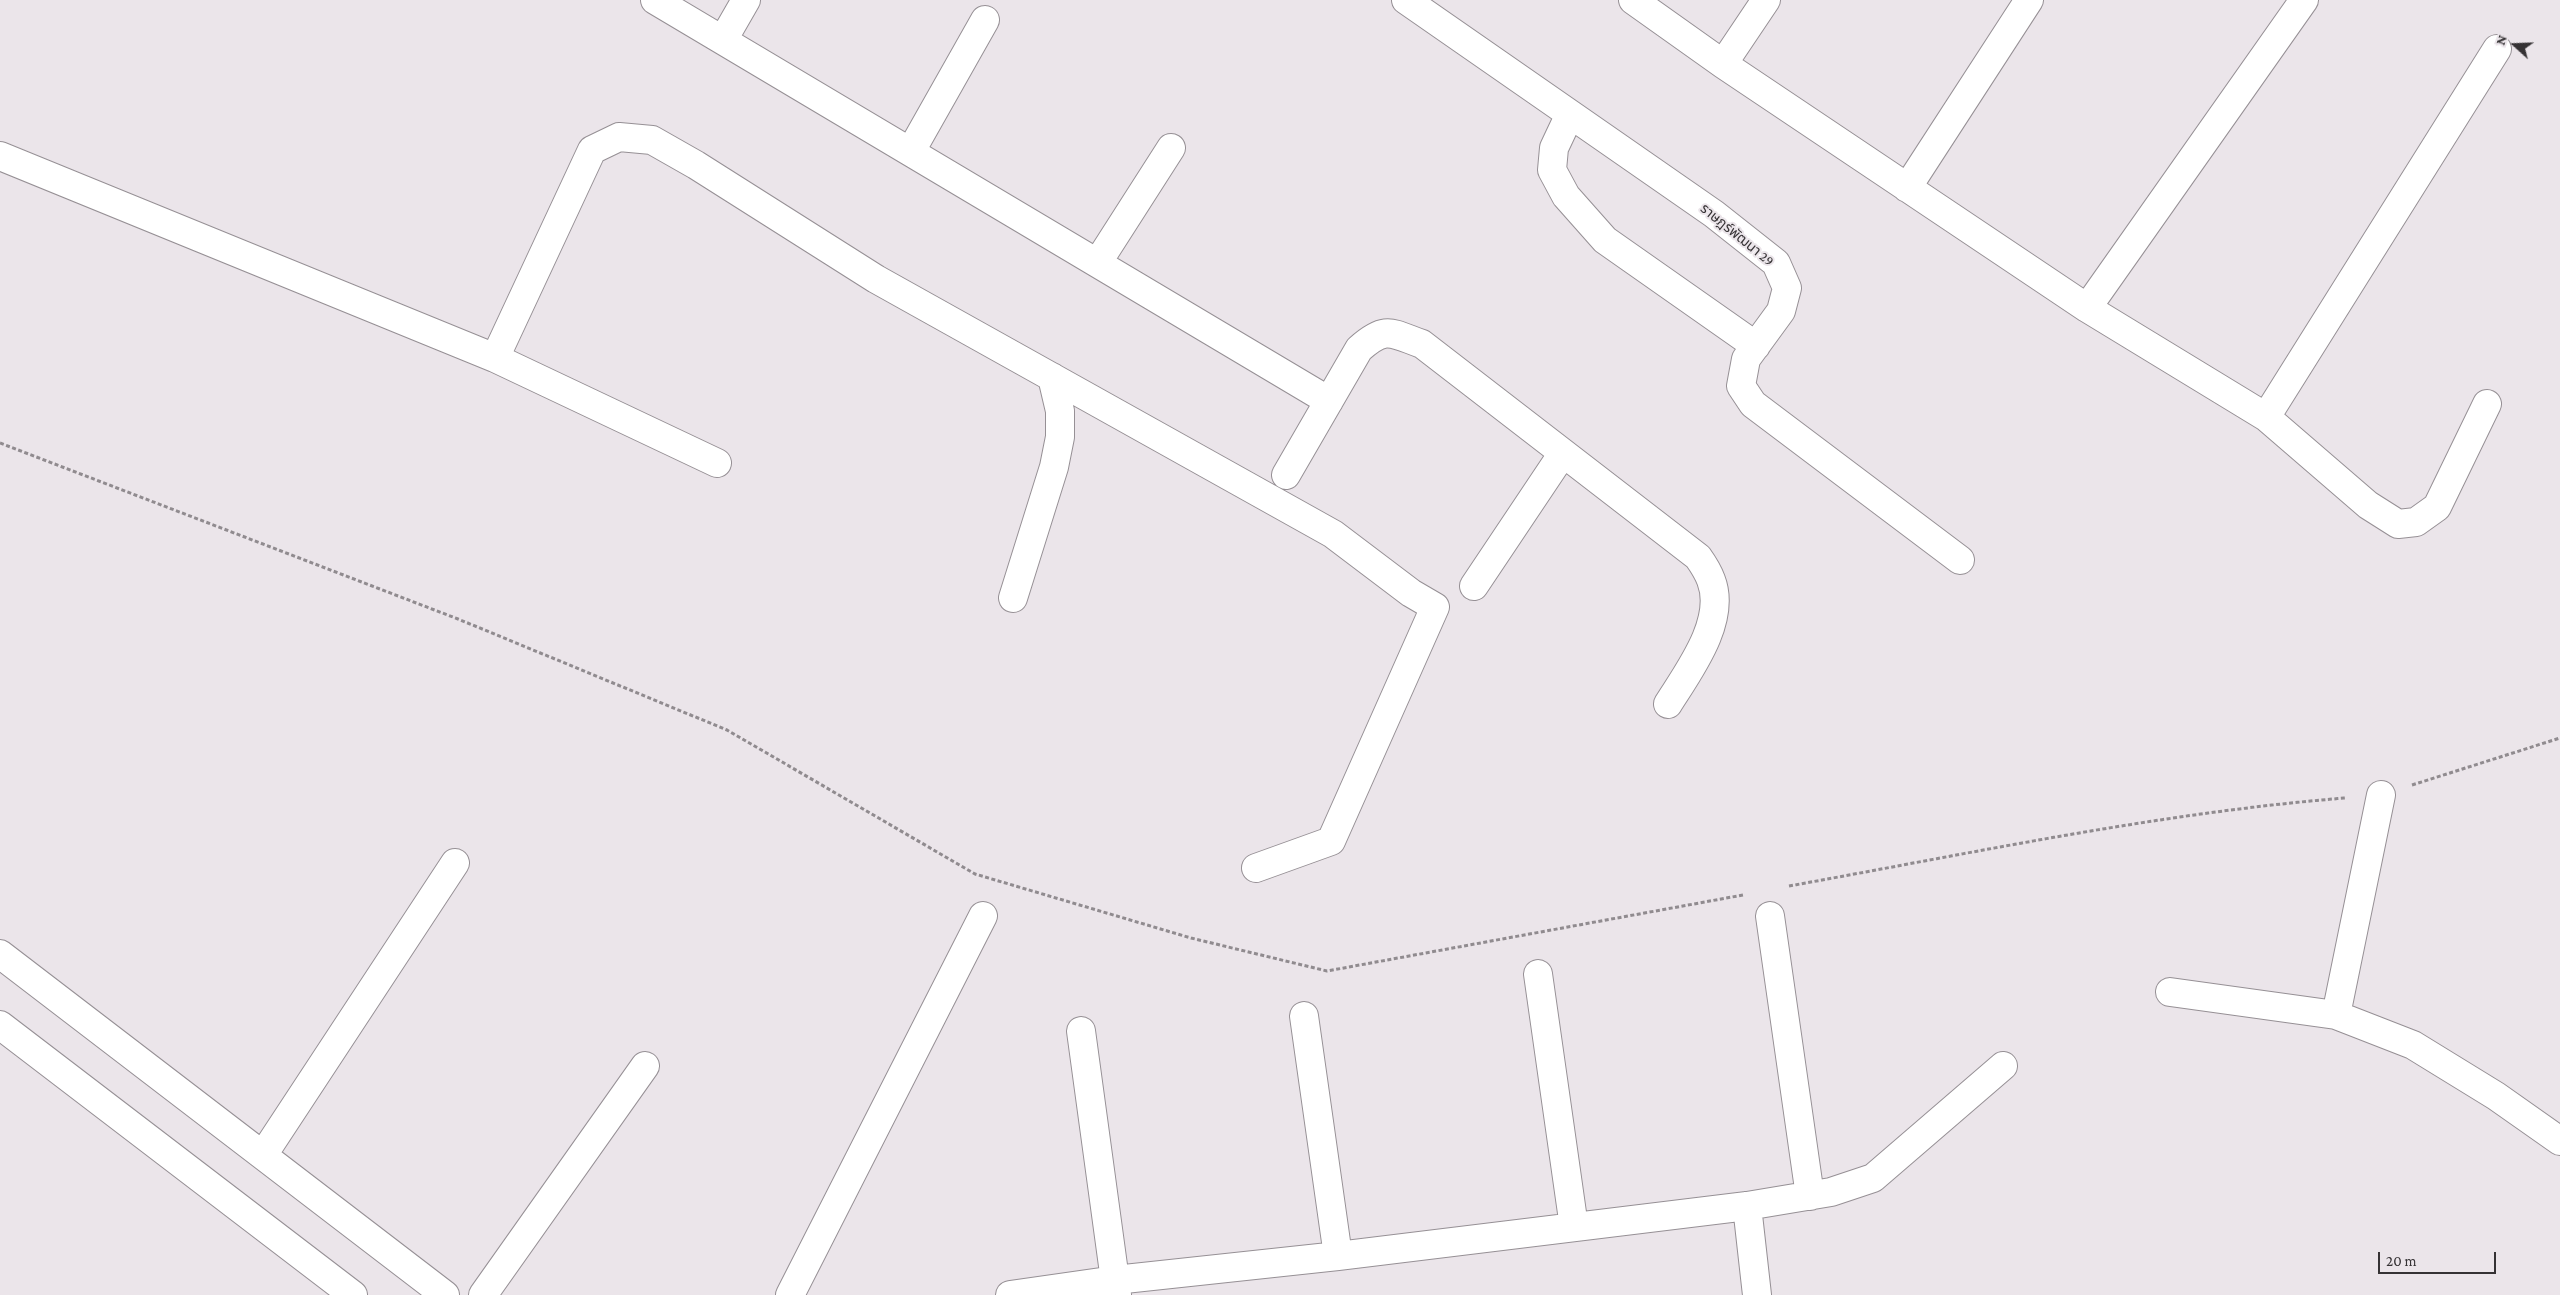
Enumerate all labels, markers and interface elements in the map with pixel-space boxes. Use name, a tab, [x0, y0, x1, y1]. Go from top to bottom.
north arrow	[2490, 20, 2540, 70]
text: N	[2492, 33, 2510, 47]
street label: ราษฎร์พัฒนา 29	[1697, 200, 1777, 270]
scale bar	[2380, 1242, 2498, 1274]
text: 20 m	[2386, 1253, 2417, 1269]

